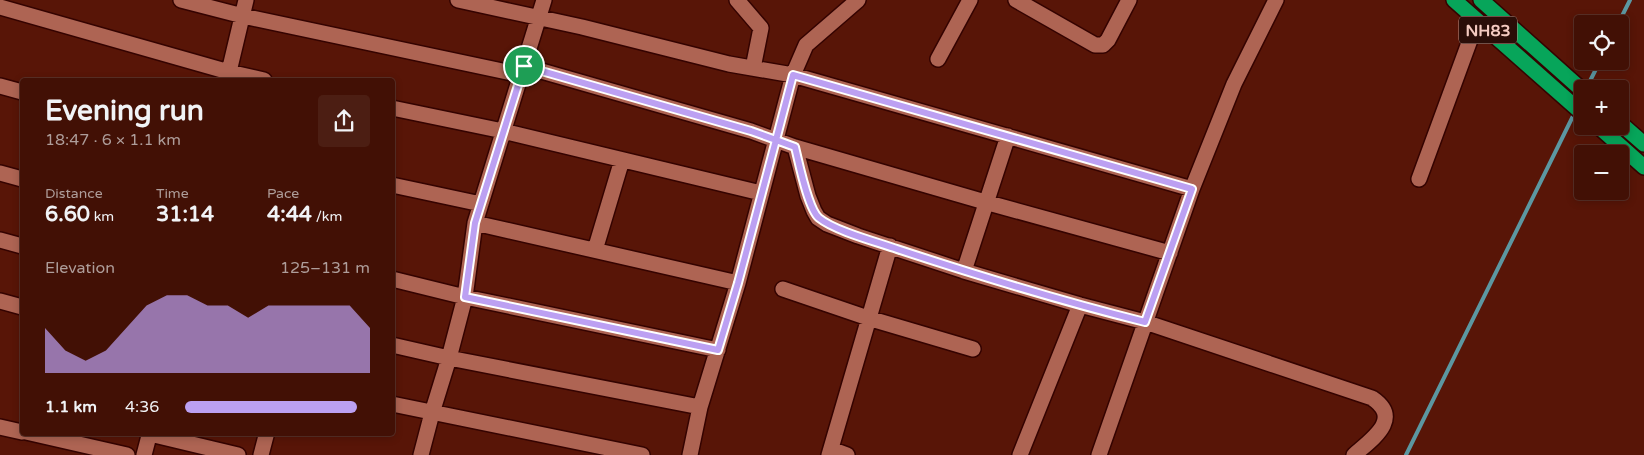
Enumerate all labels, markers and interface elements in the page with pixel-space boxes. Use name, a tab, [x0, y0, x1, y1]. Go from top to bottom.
map controls	[1574, 15, 1629, 200]
button: locate	[1574, 15, 1629, 70]
road number: NH83	[1459, 16, 1517, 44]
pin	[503, 45, 545, 87]
icon: arrive	[510, 52, 538, 80]
button: +	[1574, 80, 1629, 135]
text: Evening run	[45, 94, 204, 128]
button: share	[318, 95, 370, 147]
text: 18:47 · 6 × 1.1 km	[45, 130, 181, 150]
button: −	[1574, 145, 1629, 200]
text: Distance	[45, 185, 103, 202]
text: Time	[156, 185, 189, 202]
text: Pace	[267, 185, 299, 202]
text: 6.60	[45, 202, 90, 227]
text: 31:14	[156, 202, 214, 227]
text: 4:44	[267, 202, 312, 227]
text: km	[90, 208, 114, 225]
text: /km	[312, 208, 342, 225]
text: Elevation	[45, 258, 115, 278]
text: 125–131 m	[280, 258, 370, 278]
text: 1.1 km	[45, 397, 97, 417]
text: 4:36	[125, 397, 159, 417]

